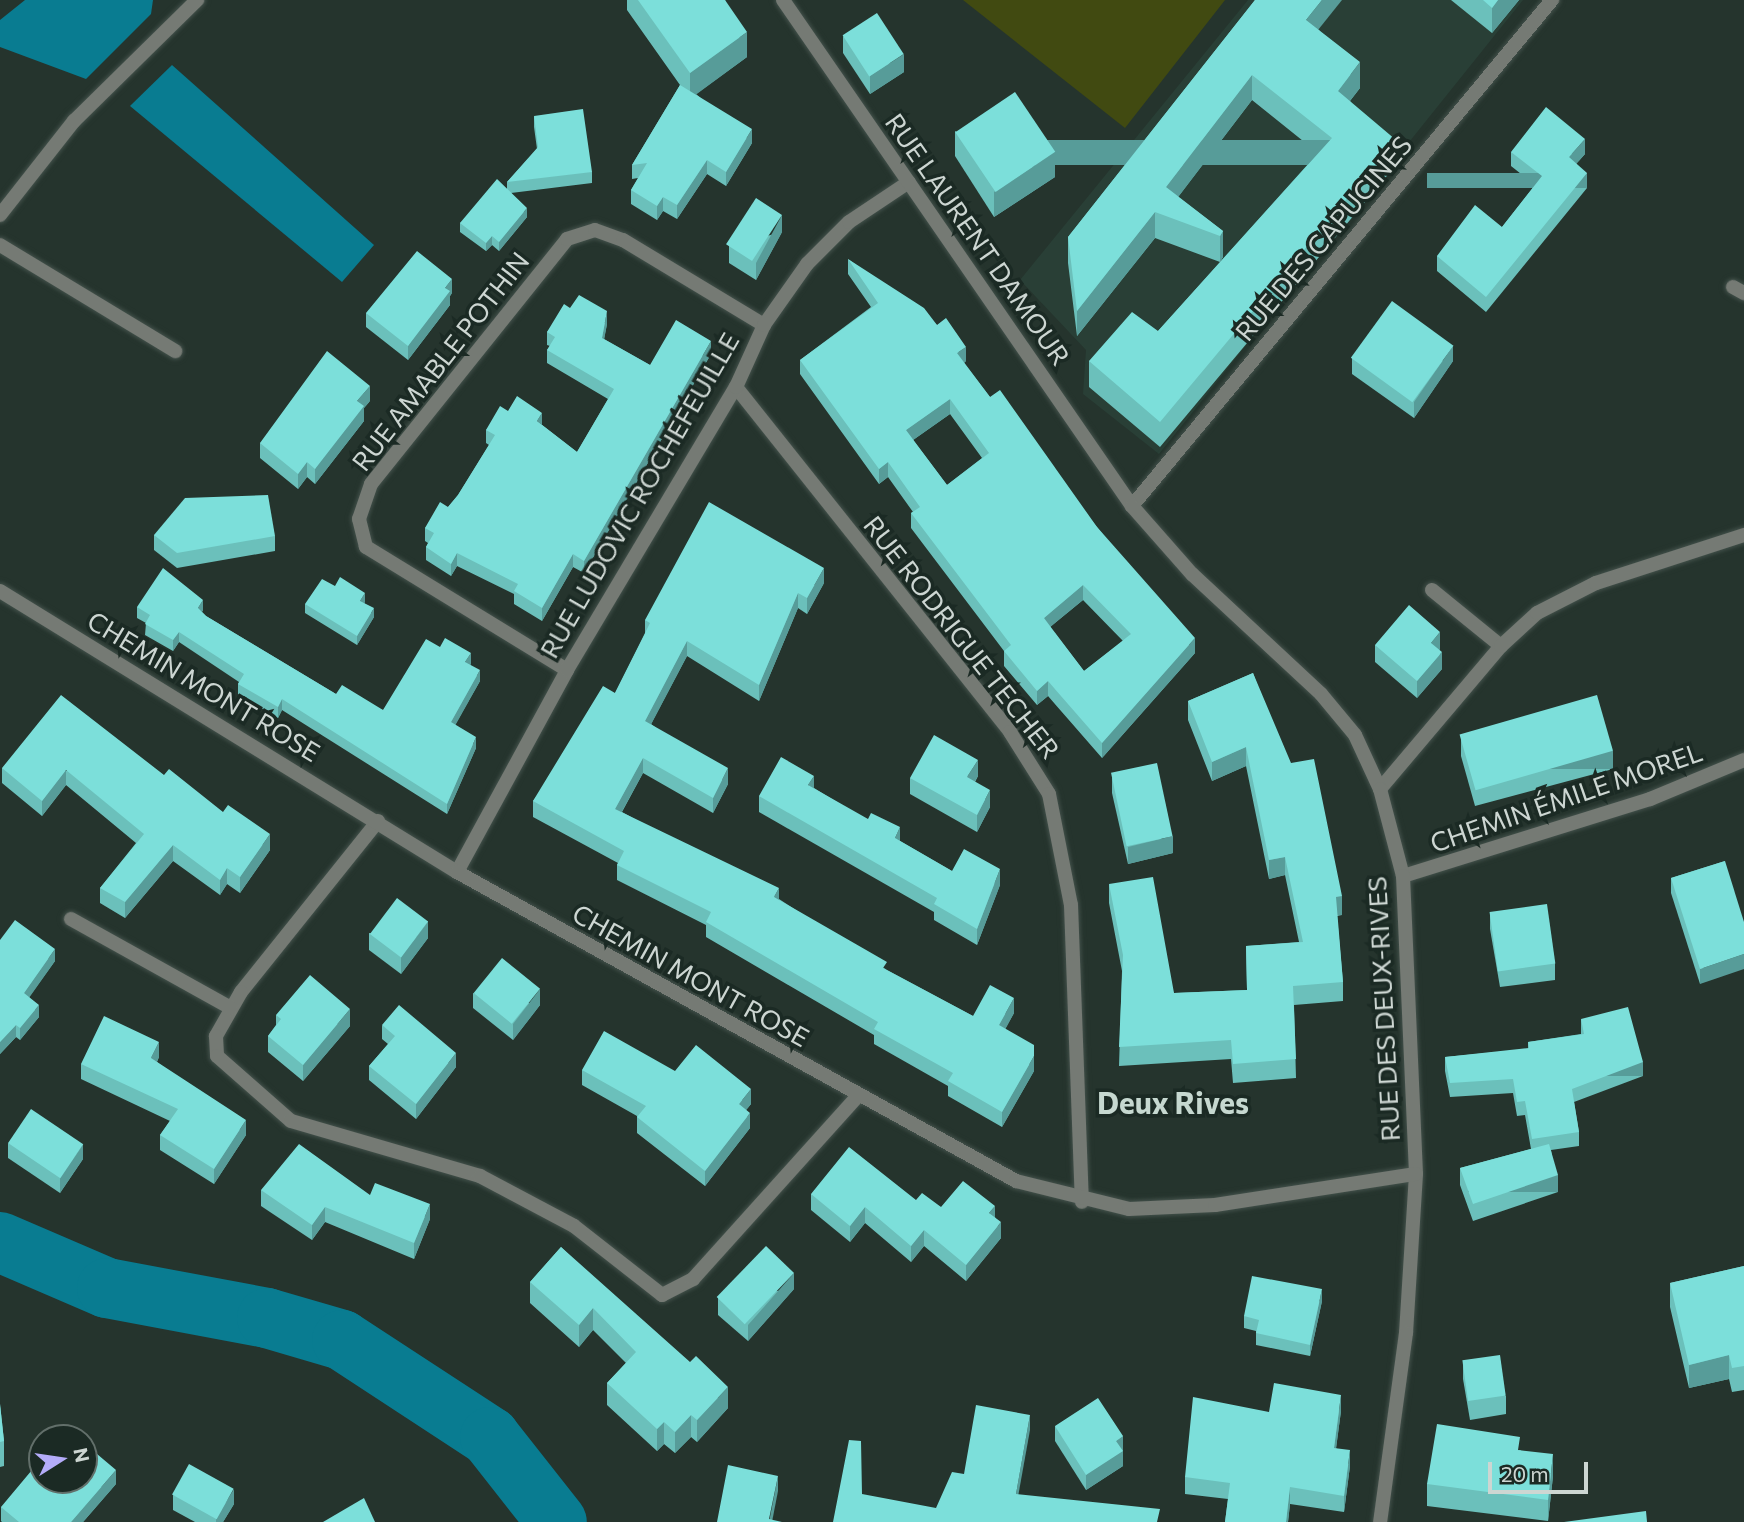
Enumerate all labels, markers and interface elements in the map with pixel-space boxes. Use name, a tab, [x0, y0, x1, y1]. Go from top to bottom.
street label: RUE LAURENT DAMOUR	[879, 107, 1077, 371]
street label: RUE DES CAPUCINES	[1228, 129, 1418, 347]
street label: RUE AMABLE POTHIN	[345, 245, 535, 477]
street label: RUE LUDOVIC ROCHEFEUILLE	[533, 327, 745, 663]
street label: RUE RODRIGUE TECHER	[858, 510, 1066, 764]
street label: CHEMIN MONT ROSE	[82, 604, 326, 768]
street label: CHEMIN ÉMILE MOREL	[1426, 736, 1706, 858]
street label: RUE DES DEUX-RIVES	[1360, 876, 1406, 1142]
street label: CHEMIN MONT ROSE	[567, 897, 815, 1053]
district label: Deux Rives	[1097, 1084, 1249, 1120]
north arrow	[28, 1424, 98, 1494]
text: N	[69, 1446, 95, 1464]
scale bar	[1492, 1448, 1592, 1492]
text: 20 m	[1501, 1461, 1549, 1486]

